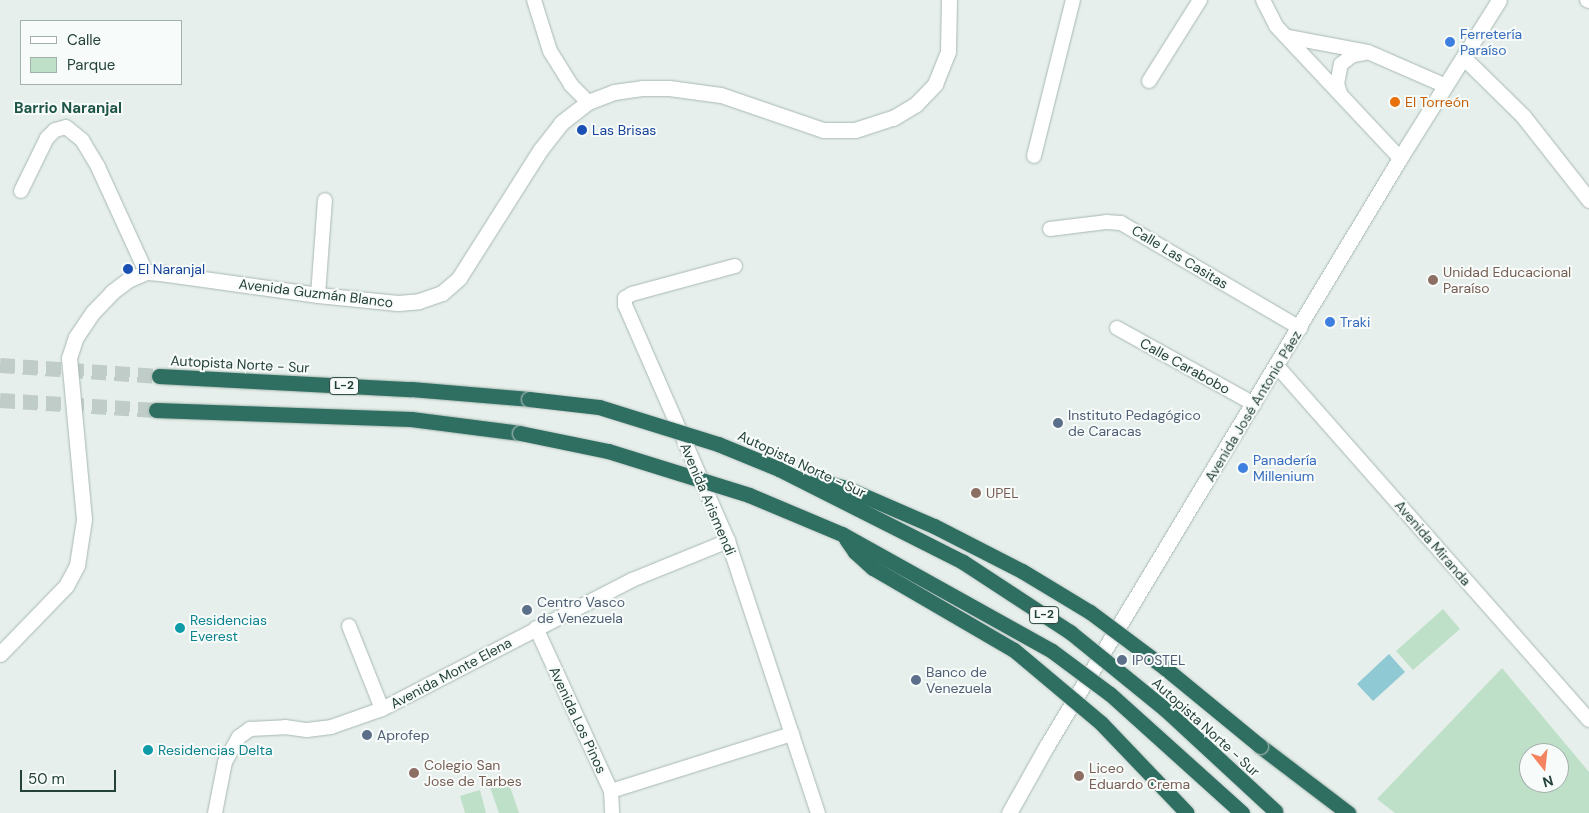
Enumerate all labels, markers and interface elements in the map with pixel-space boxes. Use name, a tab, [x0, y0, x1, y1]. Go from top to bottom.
legend	[20, 20, 182, 85]
place label: Ferretería Paraíso	[1460, 26, 1522, 58]
text: Calle	[67, 30, 101, 50]
marker: Ferretería Paraíso	[1444, 36, 1456, 48]
text: Parque	[67, 55, 115, 75]
place label: El Torreón	[1405, 94, 1469, 110]
marker: El Torreón	[1389, 96, 1401, 108]
district label: Barrio Naranjal	[14, 100, 122, 118]
place label: Las Brisas	[592, 122, 656, 138]
marker: Las Brisas	[576, 124, 588, 136]
street label: Calle Las Casitas	[1129, 222, 1231, 292]
place label: El Naranjal	[138, 261, 205, 277]
marker: El Naranjal	[122, 263, 134, 275]
place label: Unidad Educacional Paraíso	[1443, 264, 1571, 296]
marker: Unidad Educacional Paraíso	[1427, 274, 1439, 286]
street label: Avenida Guzmán Blanco	[238, 275, 394, 311]
place label: Traki	[1340, 314, 1370, 330]
marker: Traki	[1324, 316, 1336, 328]
street label: Avenida José Antonio Páez	[1201, 327, 1305, 485]
street label: Calle Carabobo	[1137, 334, 1233, 398]
street label: Autopista Norte - Sur	[170, 352, 310, 376]
road number: L-2	[329, 376, 359, 396]
place label: Instituto Pedagógico de Caracas	[1068, 407, 1201, 440]
marker: Instituto Pedagógico de Caracas	[1052, 417, 1064, 429]
street label: Autopista Norte - Sur	[735, 427, 869, 501]
street label: Avenida Arismendi	[677, 440, 739, 558]
place label: Panadería Millenium	[1253, 452, 1317, 484]
marker: Panadería Millenium	[1237, 462, 1249, 474]
place label: UPEL	[986, 485, 1019, 501]
marker: UPEL	[970, 487, 982, 499]
street label: Avenida Miranda	[1391, 497, 1475, 589]
place label: Centro Vasco de Venezuela	[537, 594, 625, 626]
marker: Centro Vasco de Venezuela	[521, 604, 533, 616]
road number: L-2	[1029, 606, 1059, 624]
place label: Residencias Everest	[190, 612, 267, 644]
marker: Residencias Everest	[174, 622, 186, 634]
street label: Avenida Monte Elena	[388, 634, 514, 712]
place label: IPOSTEL	[1132, 652, 1185, 668]
marker: IPOSTEL	[1116, 654, 1128, 666]
street label: Avenida Los Pinos	[546, 664, 610, 776]
place label: Banco de Venezuela	[926, 664, 992, 696]
marker: Banco de Venezuela	[910, 674, 922, 686]
street label: Autopista Norte - Sur	[1149, 674, 1263, 780]
place label: Aprofep	[377, 727, 429, 743]
marker: Aprofep	[361, 729, 373, 741]
place label: Residencias Delta	[158, 742, 273, 758]
north arrow	[1519, 743, 1569, 793]
marker: Residencias Delta	[142, 744, 154, 756]
place label: Colegio San Jose de Tarbes	[424, 757, 522, 790]
scale bar	[22, 760, 119, 792]
place label: Liceo Eduardo Crema	[1089, 760, 1190, 792]
marker: Colegio San Jose de Tarbes	[408, 767, 420, 779]
text: 50 m	[28, 769, 65, 789]
marker: Liceo Eduardo Crema	[1073, 770, 1085, 782]
text: N	[1540, 771, 1555, 792]

